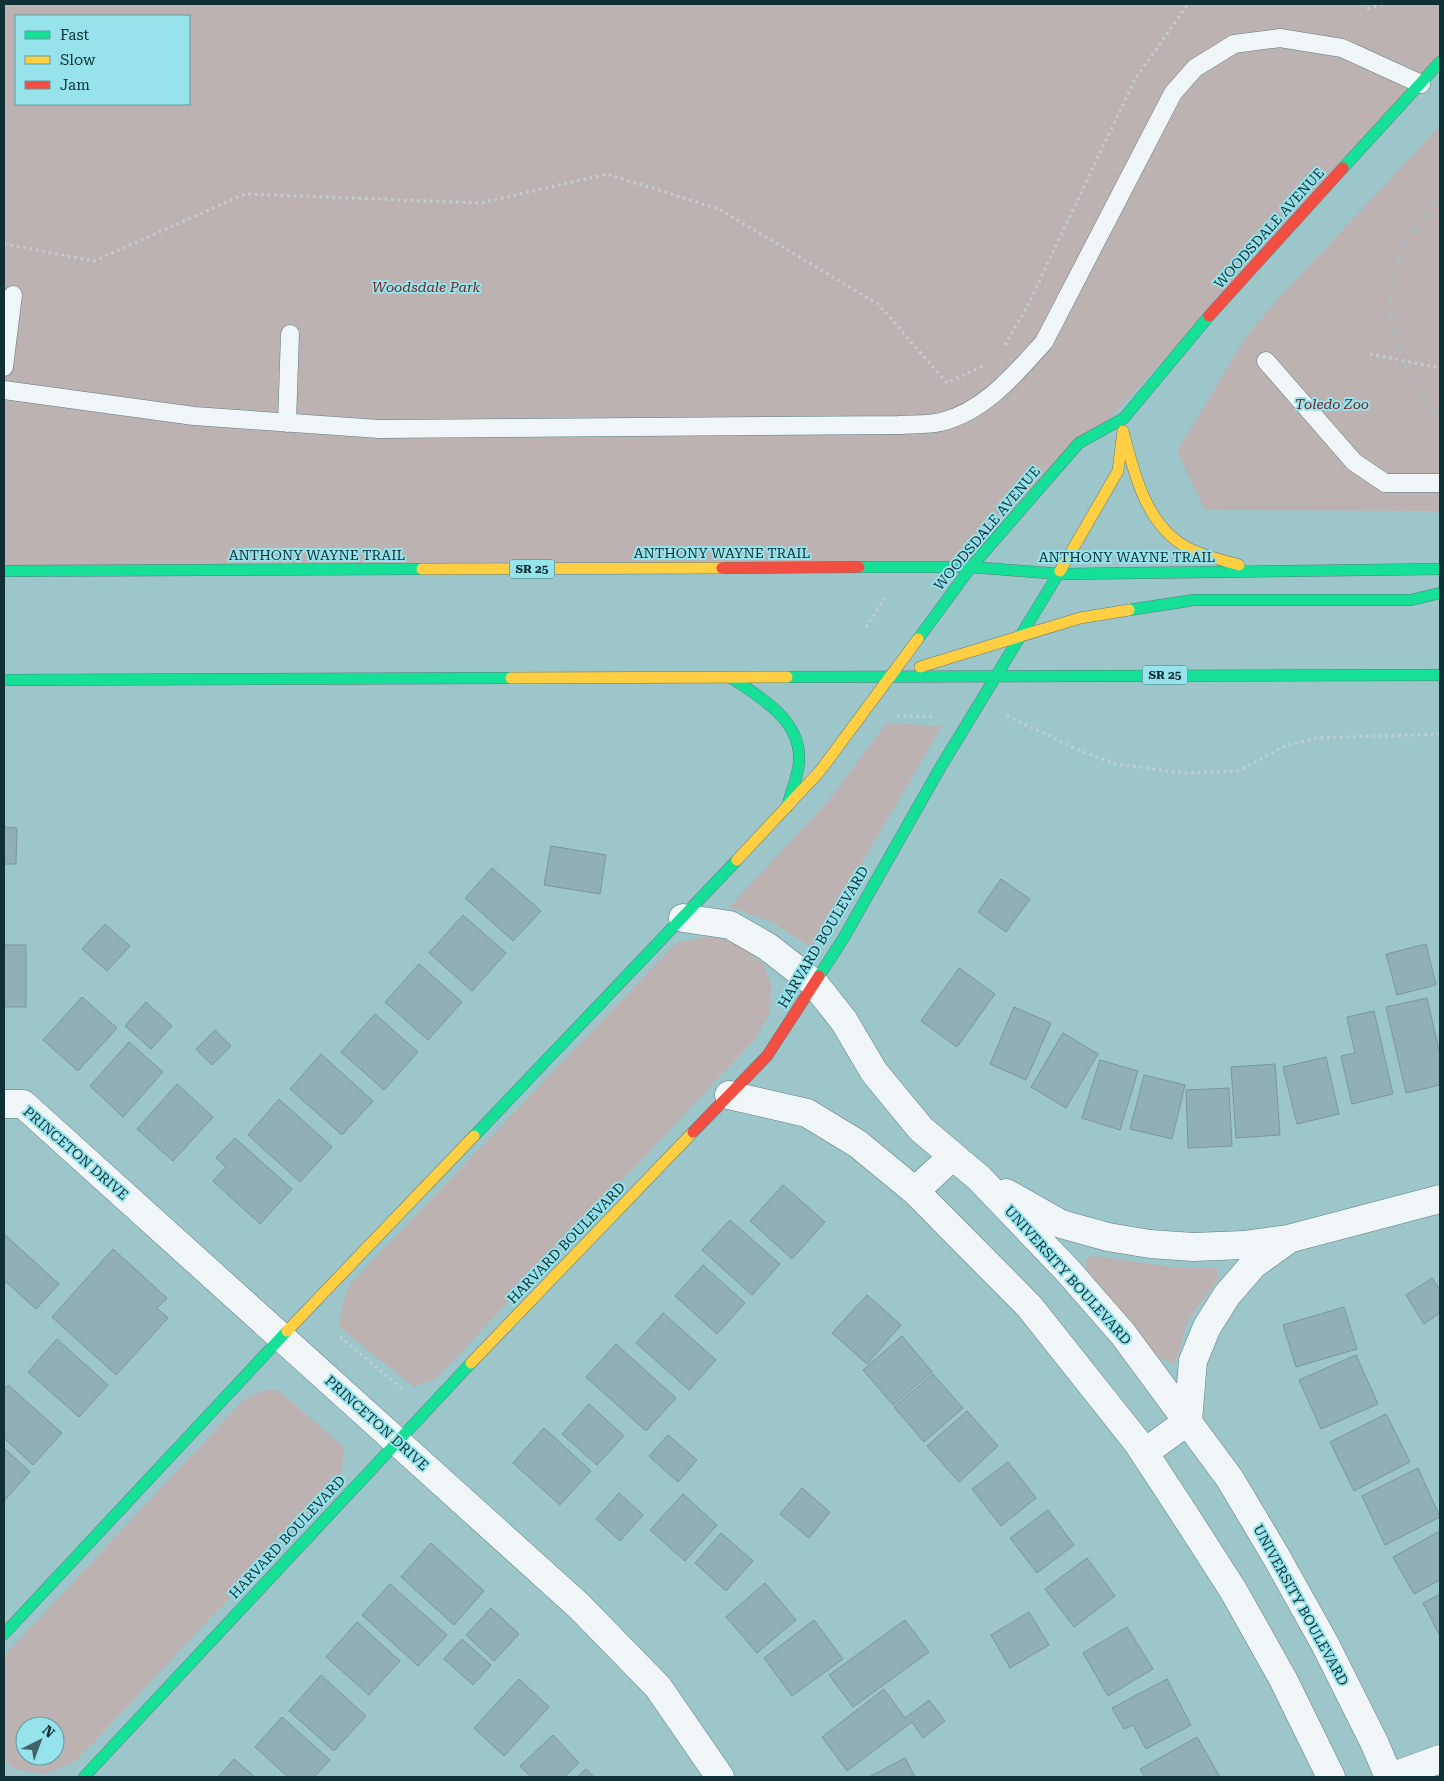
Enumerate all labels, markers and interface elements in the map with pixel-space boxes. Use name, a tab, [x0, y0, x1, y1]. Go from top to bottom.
legend	[15, 15, 190, 105]
text: Fast	[60, 26, 90, 44]
text: Slow	[60, 51, 96, 69]
text: Jam	[60, 76, 90, 94]
street label: WOODSDALE AVENUE	[1211, 165, 1327, 291]
park label: Woodsdale Park	[372, 279, 480, 295]
park label: Toledo Zoo	[1295, 396, 1369, 412]
street label: WOODSDALE AVENUE	[931, 463, 1043, 593]
street label: ANTHONY WAYNE TRAIL	[634, 545, 811, 561]
street label: ANTHONY WAYNE TRAIL	[229, 547, 406, 563]
street label: ANTHONY WAYNE TRAIL	[1039, 549, 1216, 565]
road number: SR 25	[510, 560, 554, 578]
road number: SR 25	[1142, 666, 1188, 684]
street label: HARVARD BOULEVARD	[774, 863, 872, 1011]
street label: PRINCETON DRIVE	[20, 1103, 132, 1203]
street label: HARVARD BOULEVARD	[504, 1179, 628, 1307]
street label: UNIVERSITY BOULEVARD	[1001, 1202, 1135, 1348]
street label: PRINCETON DRIVE	[322, 1372, 432, 1474]
street label: HARVARD BOULEVARD	[226, 1472, 348, 1602]
street label: UNIVERSITY BOULEVARD	[1250, 1522, 1352, 1688]
north arrow	[15, 1716, 65, 1766]
text: N	[39, 1722, 58, 1741]

